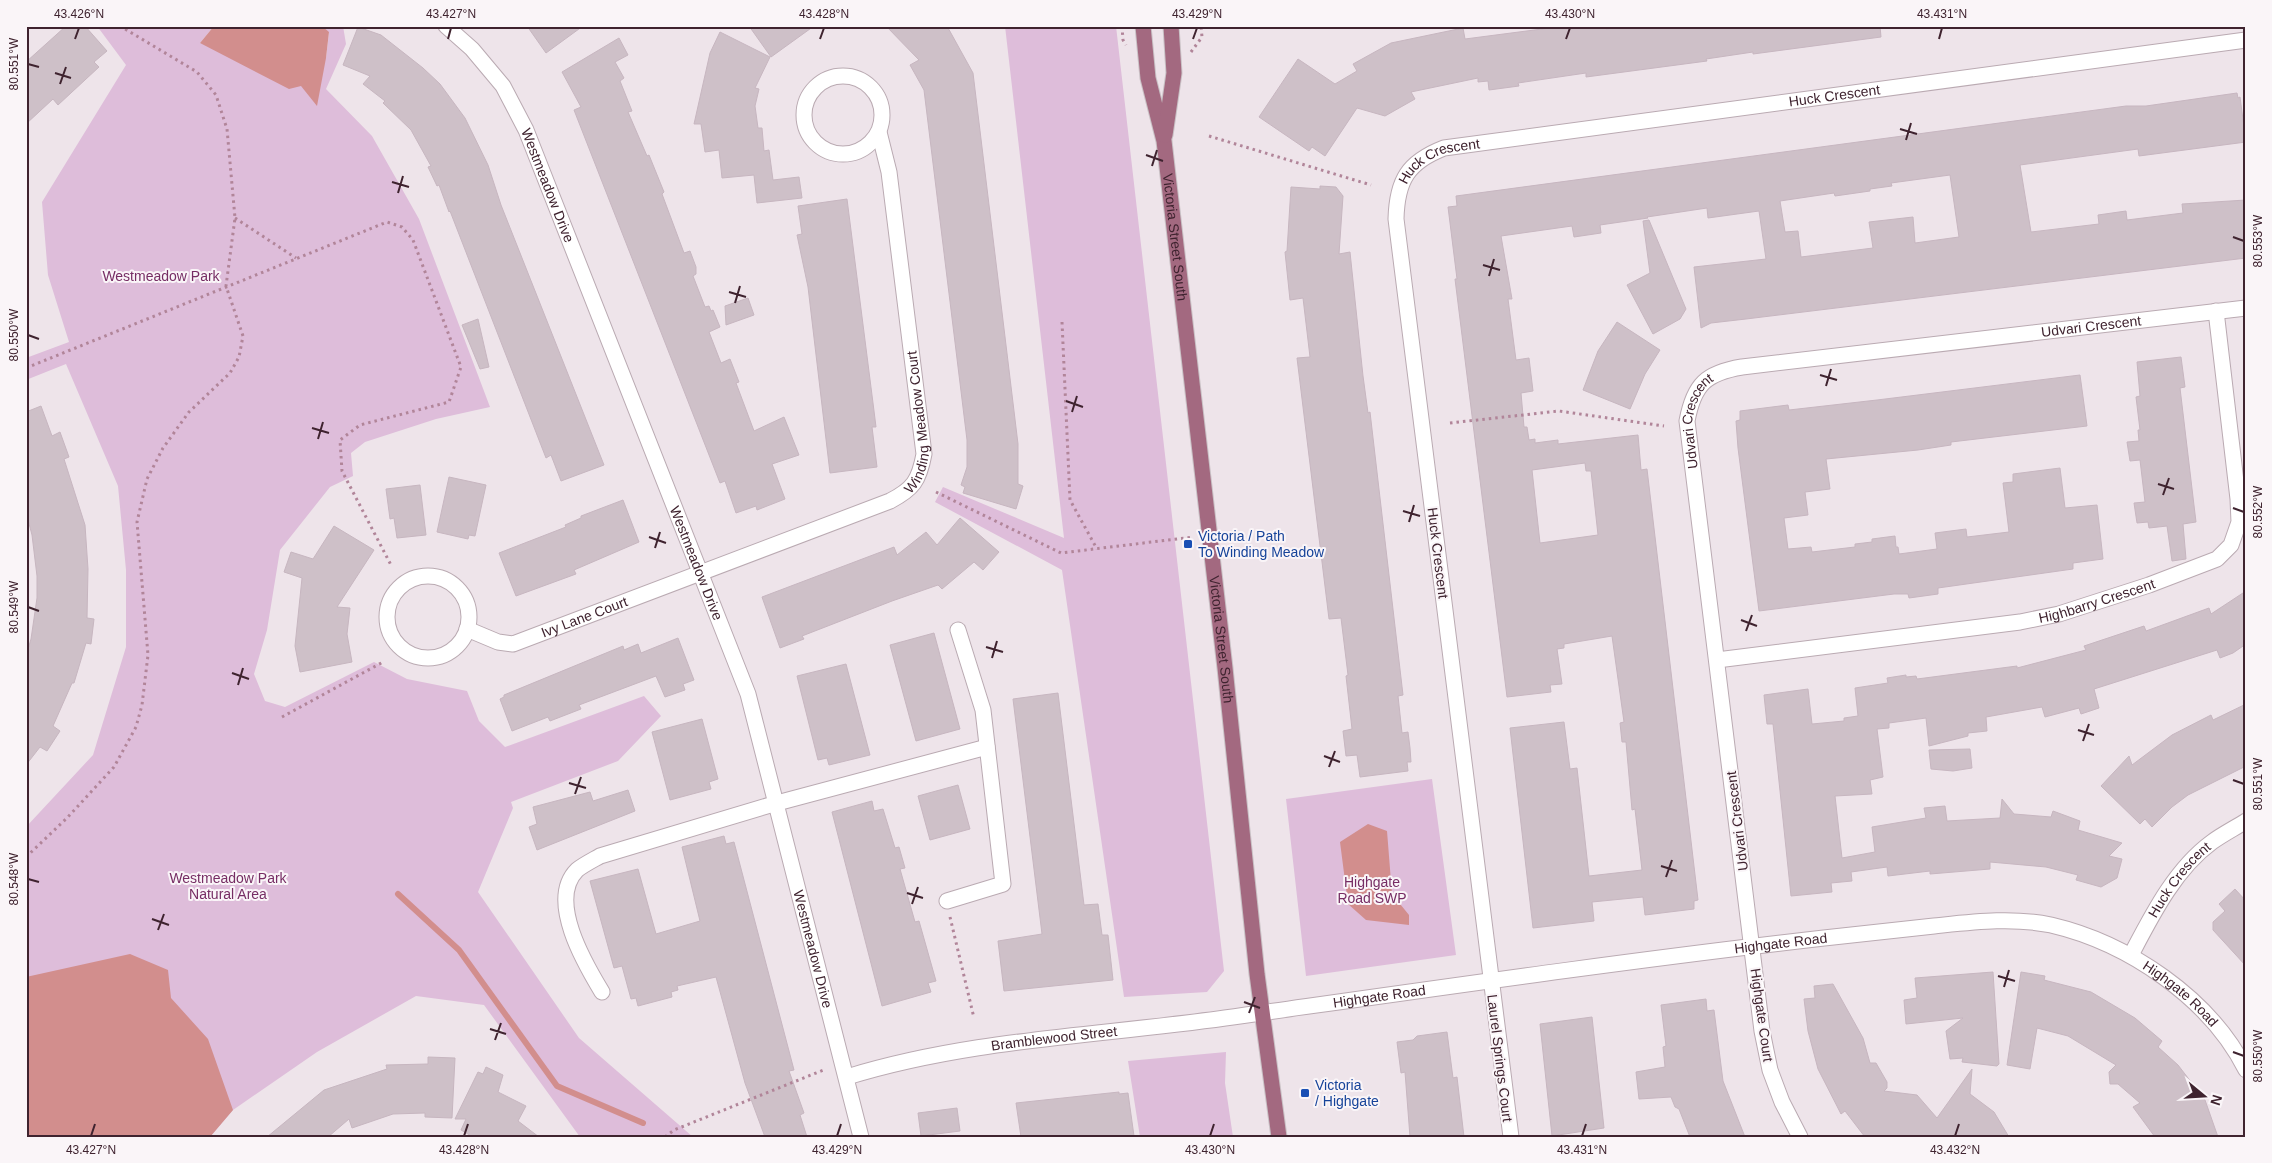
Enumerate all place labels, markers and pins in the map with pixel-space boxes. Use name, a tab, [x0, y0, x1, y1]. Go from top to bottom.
place label: Victoria / Path To Winding Meadow	[1198, 528, 1325, 560]
marker: Victoria / Path To Winding Meadow	[1182, 538, 1194, 550]
place label: Victoria / Highgate	[1315, 1077, 1379, 1109]
marker: Victoria / Highgate	[1299, 1087, 1311, 1099]

